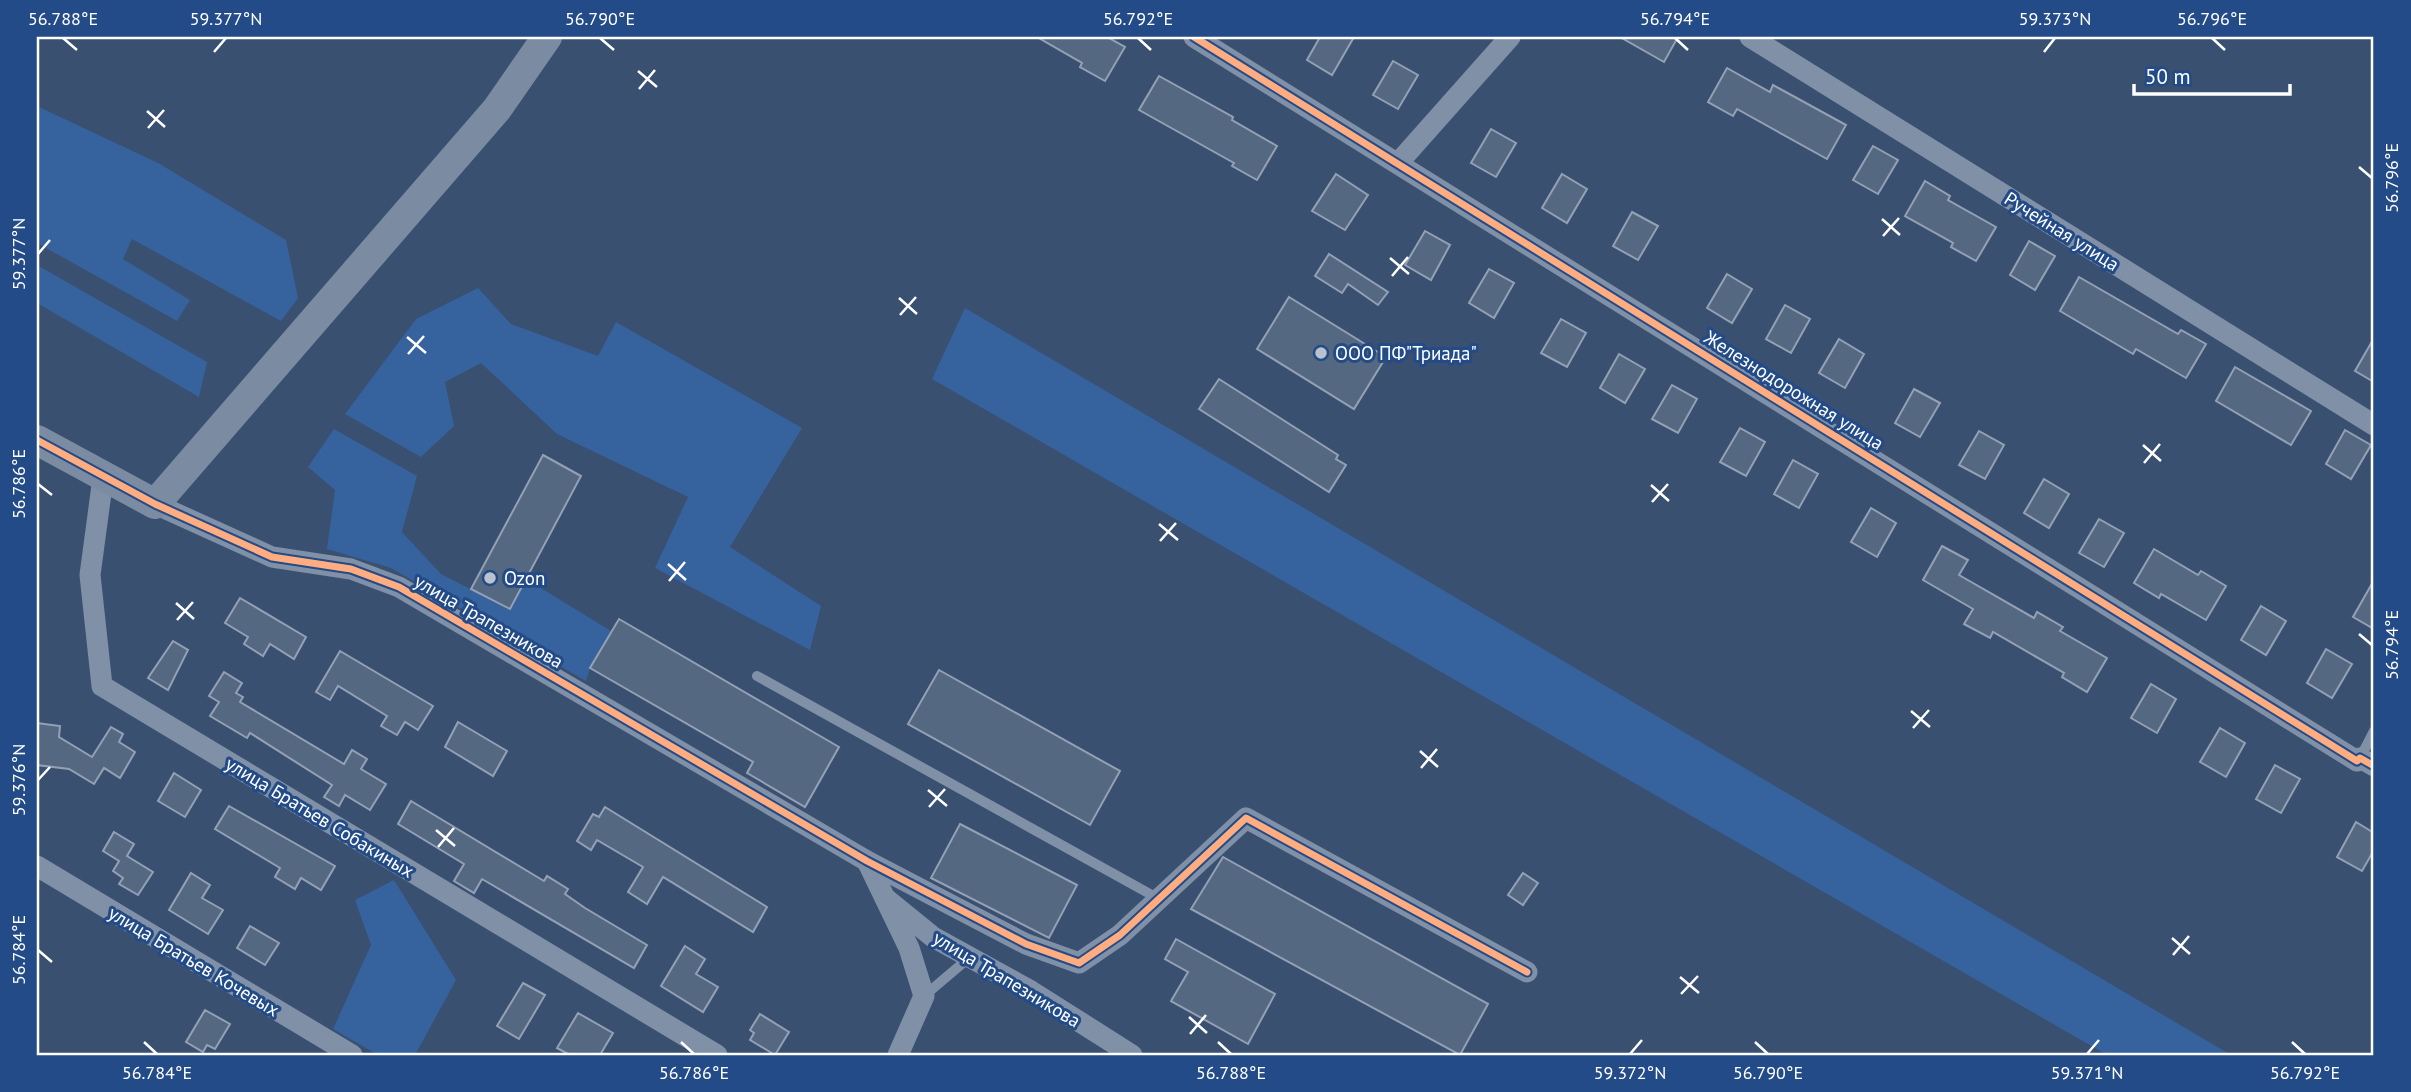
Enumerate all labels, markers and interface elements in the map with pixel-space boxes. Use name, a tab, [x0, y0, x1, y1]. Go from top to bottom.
text: 56.788°E	[28, 7, 98, 30]
text: 59.377°N	[190, 7, 262, 30]
text: 56.790°E	[565, 7, 635, 30]
text: 56.792°E	[1103, 7, 1173, 30]
text: 56.794°E	[1640, 7, 1710, 30]
text: 59.373°N	[2019, 7, 2091, 30]
text: 56.796°E	[2177, 7, 2247, 30]
scale bar	[2134, 52, 2290, 96]
text: 50 m	[2145, 63, 2191, 90]
text: 56.796°E	[2380, 143, 2403, 213]
street label: Ручейная улица	[2000, 186, 2124, 276]
text: 59.377°N	[7, 218, 30, 290]
street label: Железнодорожная улица	[1699, 324, 1888, 455]
place label: ООО ПФ"Триада"	[1335, 341, 1477, 365]
marker: ООО ПФ"Триада"	[1313, 345, 1329, 361]
text: 56.786°E	[7, 449, 30, 519]
place label: Ozon	[504, 566, 545, 590]
street label: улица Трапезникова	[410, 569, 568, 673]
marker: Ozon	[482, 570, 498, 586]
text: 56.794°E	[2380, 610, 2403, 680]
text: 59.376°N	[7, 744, 30, 816]
street label: улица Братьев Собакиных	[221, 751, 419, 883]
street label: улица Братьев Кочевых	[104, 900, 284, 1022]
text: 56.784°E	[7, 915, 30, 985]
street label: улица Трапезникова	[929, 926, 1085, 1032]
text: 56.784°E	[122, 1061, 192, 1084]
text: 56.786°E	[659, 1061, 729, 1084]
text: 56.788°E	[1196, 1061, 1266, 1084]
text: 59.372°N	[1594, 1061, 1666, 1084]
text: 56.790°E	[1733, 1061, 1803, 1084]
text: 59.371°N	[2051, 1061, 2123, 1084]
text: 56.792°E	[2270, 1061, 2340, 1084]

